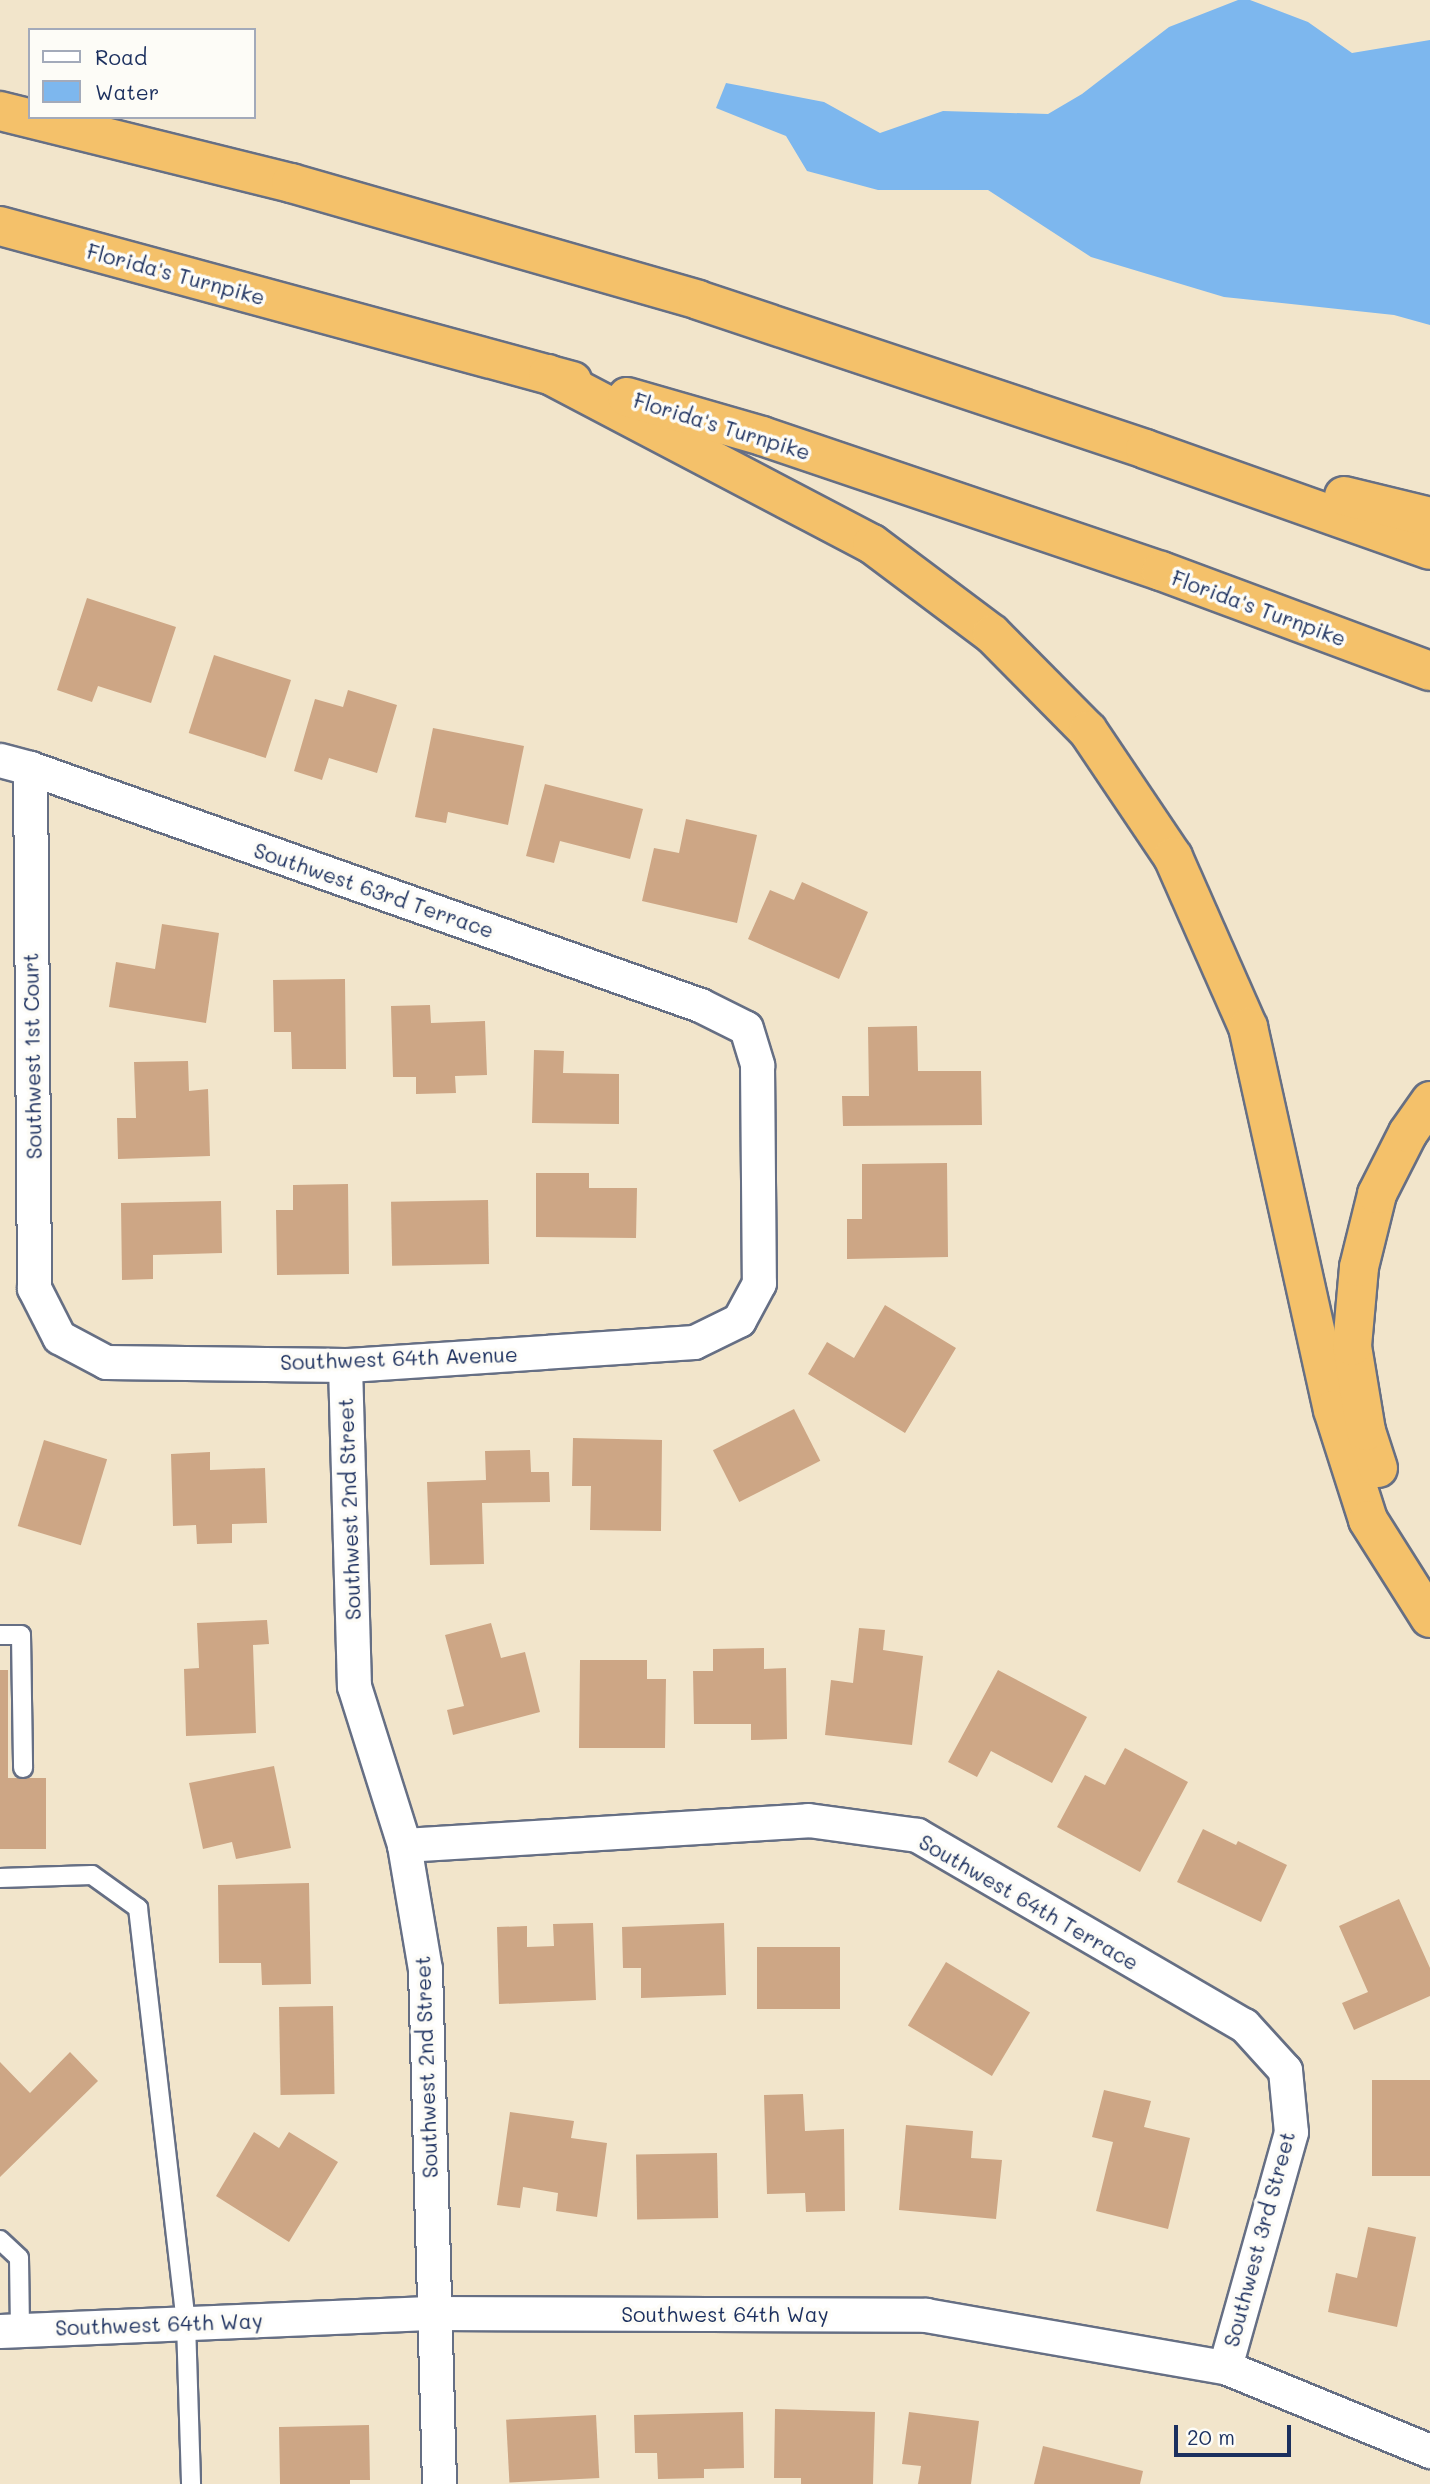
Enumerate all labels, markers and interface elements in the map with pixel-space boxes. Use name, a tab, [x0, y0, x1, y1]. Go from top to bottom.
legend	[28, 28, 256, 119]
text: Road	[95, 43, 147, 70]
text: Water	[95, 78, 159, 105]
street label: Florida's Turnpike	[84, 238, 268, 310]
street label: Florida's Turnpike	[631, 387, 813, 465]
street label: Florida's Turnpike	[1169, 565, 1349, 651]
street label: Southwest 63rd Terrace	[251, 837, 497, 943]
street label: Southwest 1st Court	[18, 953, 46, 1159]
street label: Southwest 64th Avenue	[280, 1341, 518, 1375]
street label: Southwest 2nd Street	[333, 1397, 365, 1621]
street label: Southwest 64th Terrace	[915, 1829, 1143, 1975]
street label: Southwest 2nd Street	[410, 1955, 442, 2179]
street label: Southwest 3rd Street	[1218, 2129, 1300, 2349]
street label: Southwest 64th Way	[621, 2301, 829, 2327]
street label: Southwest 64th Way	[55, 2308, 263, 2340]
scale bar	[1178, 2410, 1295, 2454]
text: 20 m	[1187, 2423, 1235, 2450]

